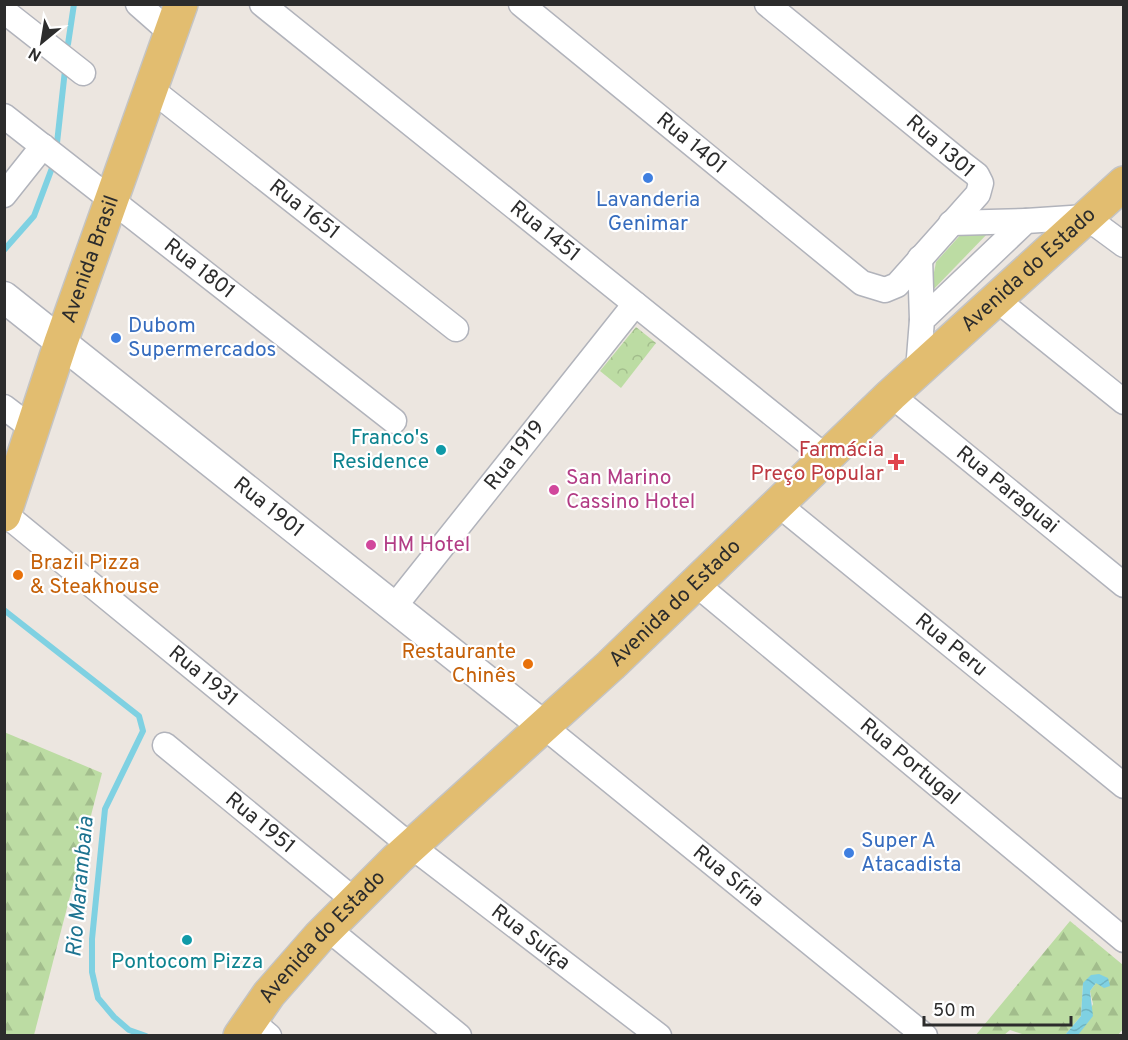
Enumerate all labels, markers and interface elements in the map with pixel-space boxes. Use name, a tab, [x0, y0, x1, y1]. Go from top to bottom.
north arrow	[12, 12, 72, 72]
text: N	[26, 42, 45, 65]
street label: Rua 1401	[650, 106, 732, 180]
street label: Rua 1301	[900, 110, 980, 184]
marker: Lavanderia Genimar	[641, 171, 655, 185]
street label: Rua 1651	[263, 173, 345, 246]
place label: Lavanderia Genimar	[596, 187, 700, 238]
street label: Avenida Brasil	[55, 192, 125, 327]
street label: Rua 1451	[504, 195, 586, 268]
street label: Avenida do Estado	[955, 202, 1102, 338]
street label: Rua 1801	[158, 232, 241, 305]
place label: Dubom Supermercados	[128, 313, 276, 364]
marker: Dubom Supermercados	[109, 331, 123, 345]
street label: Rua 1919	[479, 415, 551, 496]
place label: Franco's Residence	[332, 425, 429, 476]
place label: Farmácia Preço Popular	[751, 437, 884, 488]
street label: Rua Paraguai	[950, 440, 1064, 540]
marker: Franco's Residence	[434, 443, 448, 457]
marker: Farmácia Preço Popular	[889, 455, 903, 469]
place label: San Marino Cassino Hotel	[566, 465, 695, 516]
street label: Rua 1901	[228, 471, 310, 544]
marker: San Marino Cassino Hotel	[547, 483, 561, 497]
place label: HM Hotel	[383, 532, 470, 559]
street label: Avenida do Estado	[603, 533, 747, 673]
marker: HM Hotel	[364, 538, 378, 552]
place label: Brazil Pizza & Steakhouse	[30, 550, 159, 601]
marker: Brazil Pizza & Steakhouse	[11, 568, 25, 582]
street label: Rua Peru	[909, 608, 993, 683]
place label: Restaurante Chinês	[401, 639, 516, 690]
street label: Rua 1931	[163, 640, 244, 713]
marker: Restaurante Chinês	[521, 657, 535, 671]
street label: Rua Portugal	[854, 712, 966, 811]
street label: Rua 1951	[219, 786, 301, 860]
water label: Rio Marambaia	[61, 815, 101, 959]
place label: Super A Atacadista	[861, 828, 961, 879]
street label: Rua Síria	[687, 839, 769, 913]
marker: Super A Atacadista	[842, 846, 856, 860]
street label: Avenida do Estado	[253, 865, 391, 1009]
street label: Rua Suíça	[486, 899, 576, 976]
marker: Pontocom Pizza	[180, 933, 194, 947]
place label: Pontocom Pizza	[111, 949, 263, 976]
scale bar	[924, 989, 1071, 1027]
text: 50 m	[933, 1000, 975, 1023]

